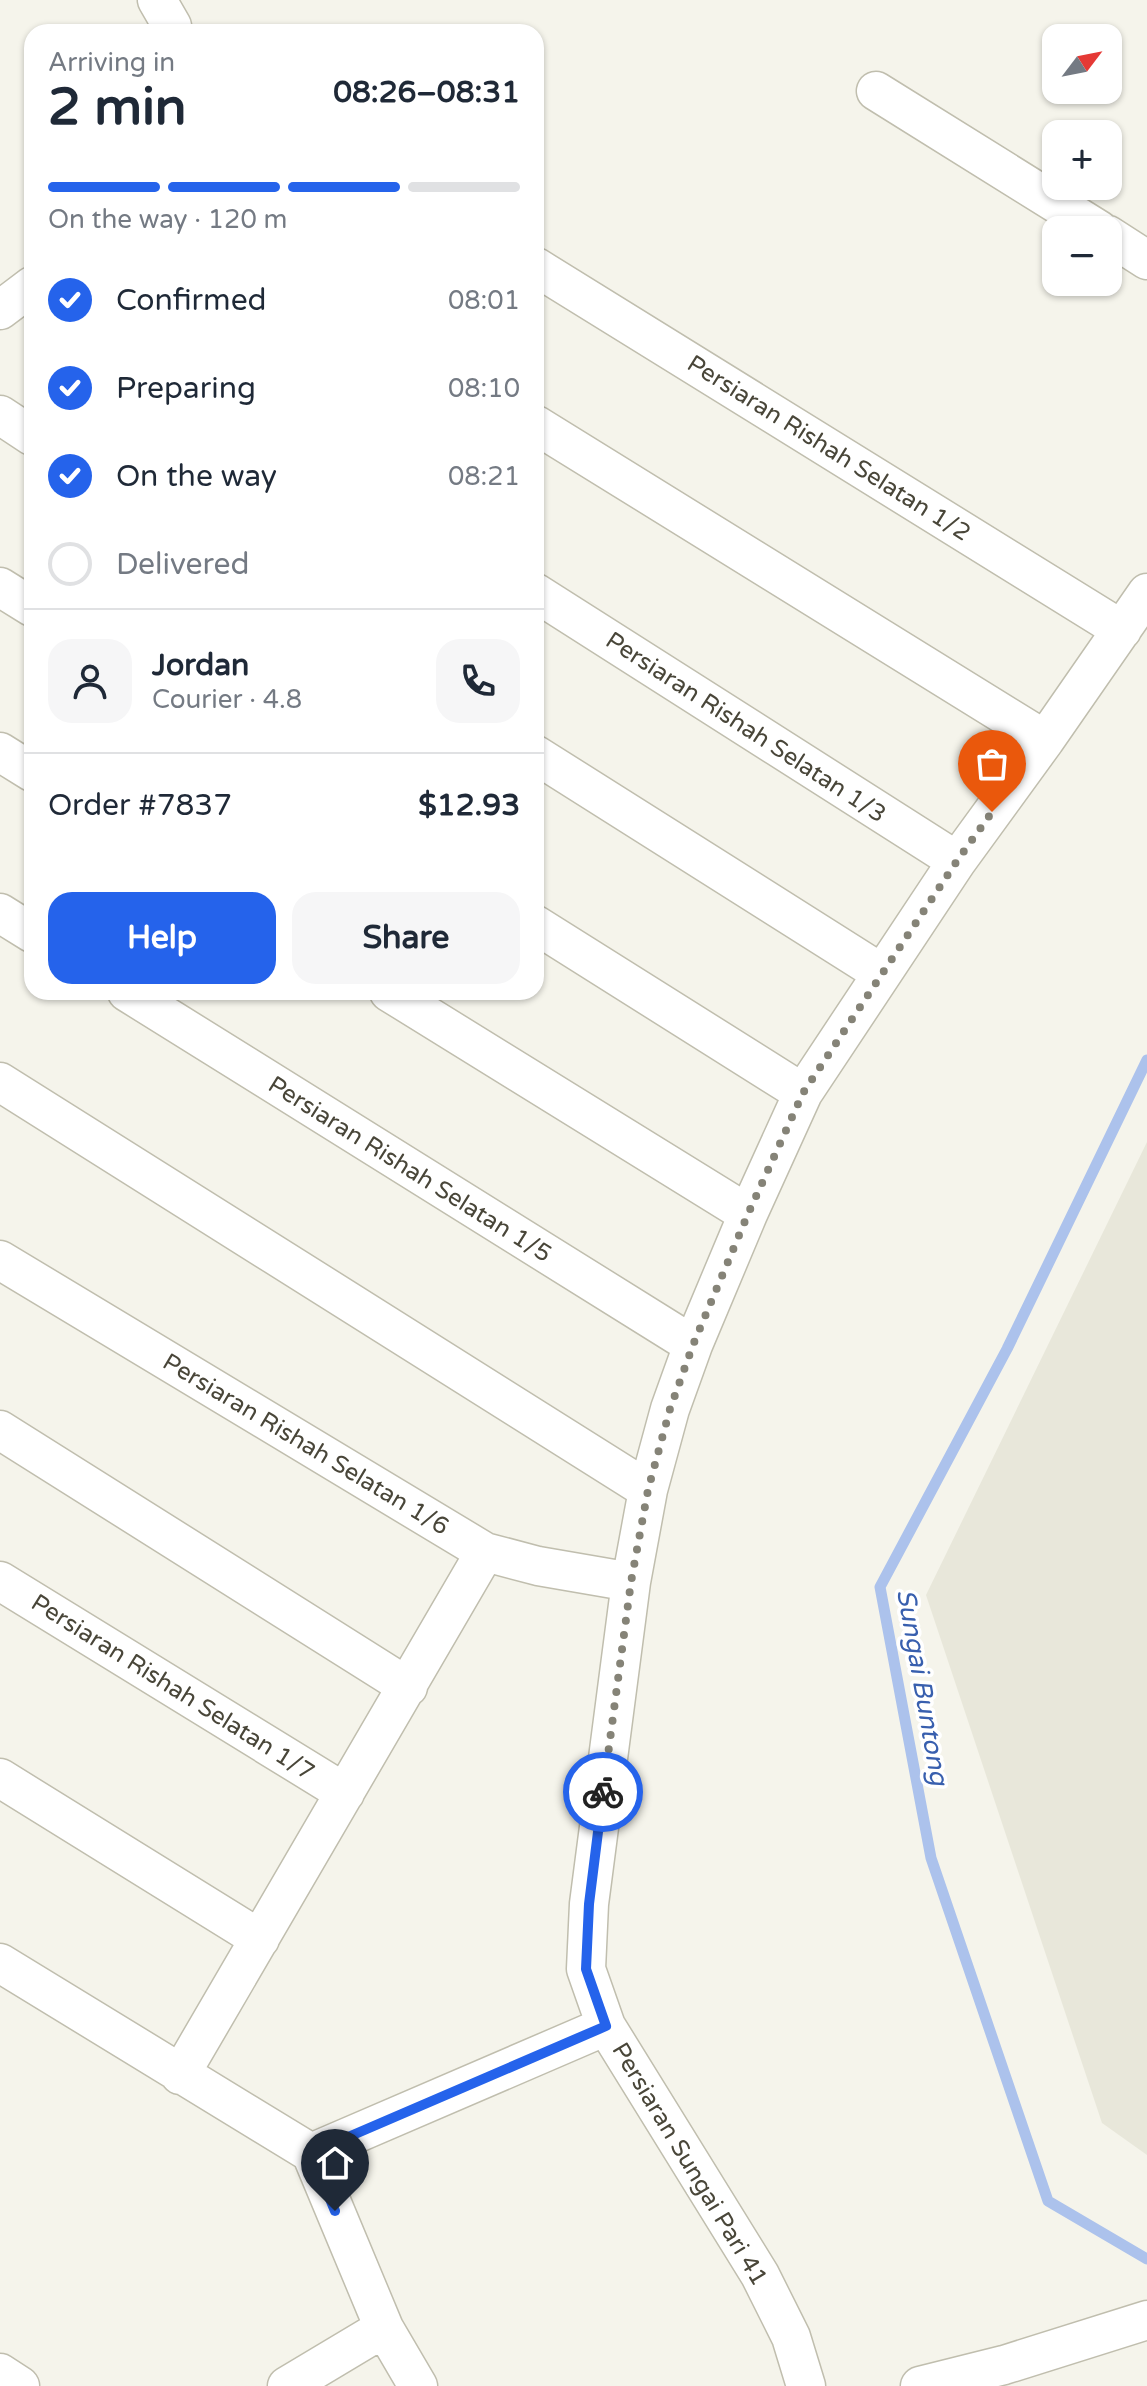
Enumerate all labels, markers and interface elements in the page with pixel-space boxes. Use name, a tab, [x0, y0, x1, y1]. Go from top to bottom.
north arrow	[1042, 24, 1122, 104]
map controls	[1042, 24, 1122, 296]
text: Arriving in	[48, 47, 175, 78]
text: 08:26–08:31	[333, 74, 520, 111]
text: 2 min	[48, 76, 187, 139]
button: +	[1042, 120, 1122, 200]
text: On the way · 120 m	[48, 204, 287, 235]
button: −	[1042, 216, 1122, 296]
icon: check	[48, 278, 92, 322]
text: Confirmed	[116, 282, 267, 319]
text: 08:01	[448, 285, 520, 316]
street label: Persiaran Rishah Selatan 1/2	[682, 349, 976, 548]
icon: check	[48, 366, 92, 410]
text: Preparing	[116, 370, 256, 407]
text: 08:10	[448, 373, 520, 404]
icon: check	[48, 454, 92, 498]
text: On the way	[116, 458, 277, 495]
text: 08:21	[448, 461, 520, 492]
text: Delivered	[116, 546, 250, 583]
street label: Persiaran Rishah Selatan 1/3	[600, 626, 891, 829]
button: person	[48, 639, 132, 723]
button: phone	[436, 639, 520, 723]
text: Jordan	[152, 647, 249, 684]
text: Courier · 4.8	[152, 684, 302, 715]
pin	[958, 730, 1026, 812]
icon: bag	[970, 742, 1014, 786]
text: Order #7837	[48, 787, 232, 824]
text: $12.93	[418, 787, 520, 824]
button: Help	[48, 892, 276, 984]
button: Share	[292, 892, 520, 984]
street label: Persiaran Rishah Selatan 1/5	[263, 1070, 557, 1269]
street label: Persiaran Rishah Selatan 1/6	[157, 1347, 454, 1541]
water label: Sungai Buntong	[890, 1587, 955, 1789]
street label: Persiaran Rishah Selatan 1/7	[26, 1588, 320, 1787]
courier	[563, 1752, 643, 1832]
icon: bike	[581, 1770, 625, 1814]
street label: Persiaran Sungai Pari 41	[605, 2038, 774, 2291]
pin	[301, 2129, 369, 2211]
icon: home	[313, 2141, 357, 2185]

